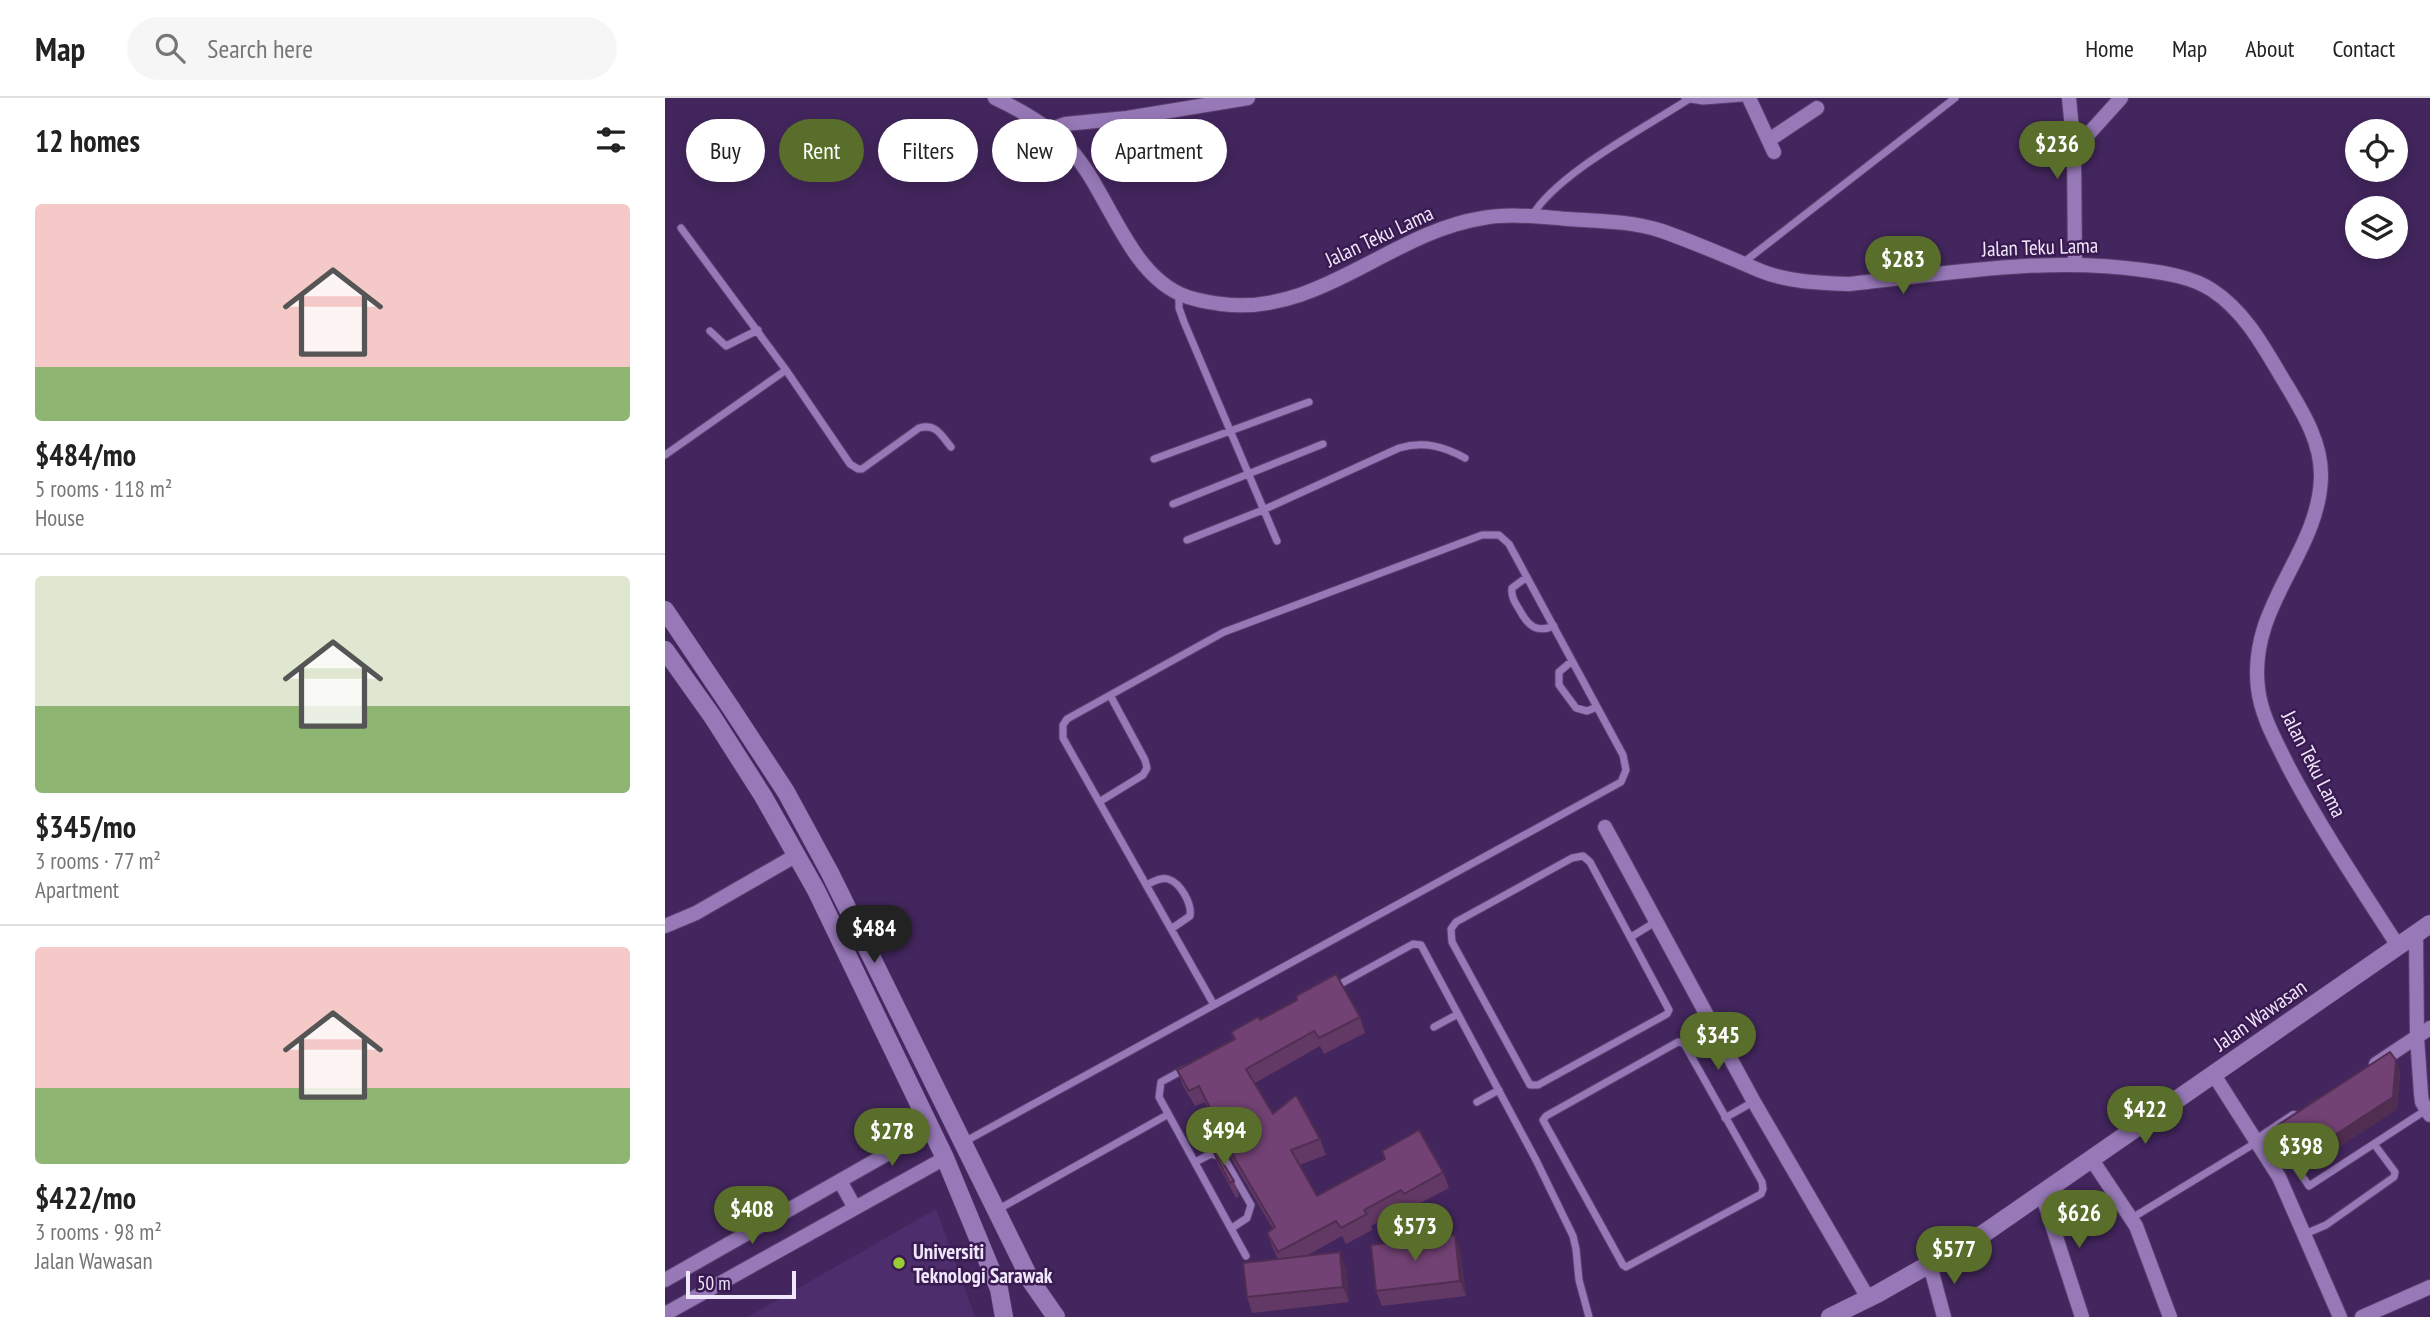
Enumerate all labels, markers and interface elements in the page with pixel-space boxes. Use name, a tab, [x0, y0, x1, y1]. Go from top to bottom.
search box	[127, 17, 617, 80]
text: Map	[35, 27, 85, 70]
icon: search	[151, 29, 189, 67]
text: Search here	[207, 32, 313, 65]
text: Home	[2085, 33, 2134, 64]
text: Map	[2172, 33, 2207, 64]
text: About	[2245, 33, 2294, 64]
text: Contact	[2332, 33, 2395, 64]
chip: Buy	[686, 119, 765, 182]
chip: Rent	[779, 119, 864, 182]
chip: Filters	[878, 119, 978, 182]
chip: New	[992, 119, 1077, 182]
chip: Apartment	[1091, 119, 1227, 182]
map controls	[2345, 119, 2408, 259]
button: locate	[2345, 119, 2408, 182]
text: 12 homes	[35, 121, 140, 160]
icon: filters	[592, 121, 630, 159]
pin: $236	[2016, 122, 2098, 181]
text: $236	[2035, 129, 2079, 158]
button: layers	[2345, 196, 2408, 259]
street label: Jalan Teku Lama	[1320, 199, 1437, 273]
street label: Jalan Teku Lama	[1980, 231, 2099, 263]
pin: $283	[1862, 236, 1944, 296]
text: $283	[1881, 244, 1925, 273]
icon: home	[270, 249, 396, 375]
text: $484/mo	[35, 435, 136, 474]
text: 5 rooms · 118 m²	[35, 474, 172, 503]
text: House	[35, 503, 85, 532]
icon: home	[270, 621, 396, 747]
street label: Jalan Teku Lama	[2275, 705, 2352, 822]
text: $345/mo	[35, 807, 136, 846]
text: 3 rooms · 77 m²	[35, 846, 161, 875]
text: Apartment	[35, 875, 119, 904]
pin: $484	[833, 906, 915, 965]
text: $484	[852, 913, 896, 942]
street label: Jalan Wawasan	[2207, 973, 2312, 1057]
icon: home	[270, 992, 396, 1118]
pin: $345	[1677, 1012, 1759, 1072]
text: $345	[1696, 1020, 1740, 1049]
pin: $422	[2104, 1086, 2186, 1146]
text: $422	[2123, 1094, 2167, 1123]
pin: $278	[851, 1108, 933, 1168]
pin: $494	[1183, 1108, 1265, 1167]
text: $494	[1202, 1115, 1246, 1144]
text: $278	[870, 1116, 914, 1145]
pin: $398	[2260, 1124, 2342, 1183]
text: $398	[2279, 1131, 2323, 1160]
text: $422/mo	[35, 1178, 136, 1217]
pin: $408	[711, 1186, 793, 1246]
pin: $626	[2038, 1190, 2120, 1250]
text: $408	[730, 1194, 774, 1223]
text: $626	[2057, 1198, 2101, 1227]
pin: $573	[1374, 1204, 1456, 1263]
text: $573	[1393, 1211, 1437, 1240]
text: 3 rooms · 98 m²	[35, 1217, 162, 1246]
pin: $577	[1913, 1226, 1995, 1286]
text: $577	[1932, 1234, 1976, 1263]
place label: Universiti Teknologi Sarawak	[913, 1238, 1053, 1289]
text: Jalan Wawasan	[35, 1246, 153, 1275]
marker: Universiti Teknologi Sarawak	[891, 1255, 907, 1271]
scale bar	[686, 1268, 796, 1300]
text: 50 m	[697, 1271, 731, 1295]

